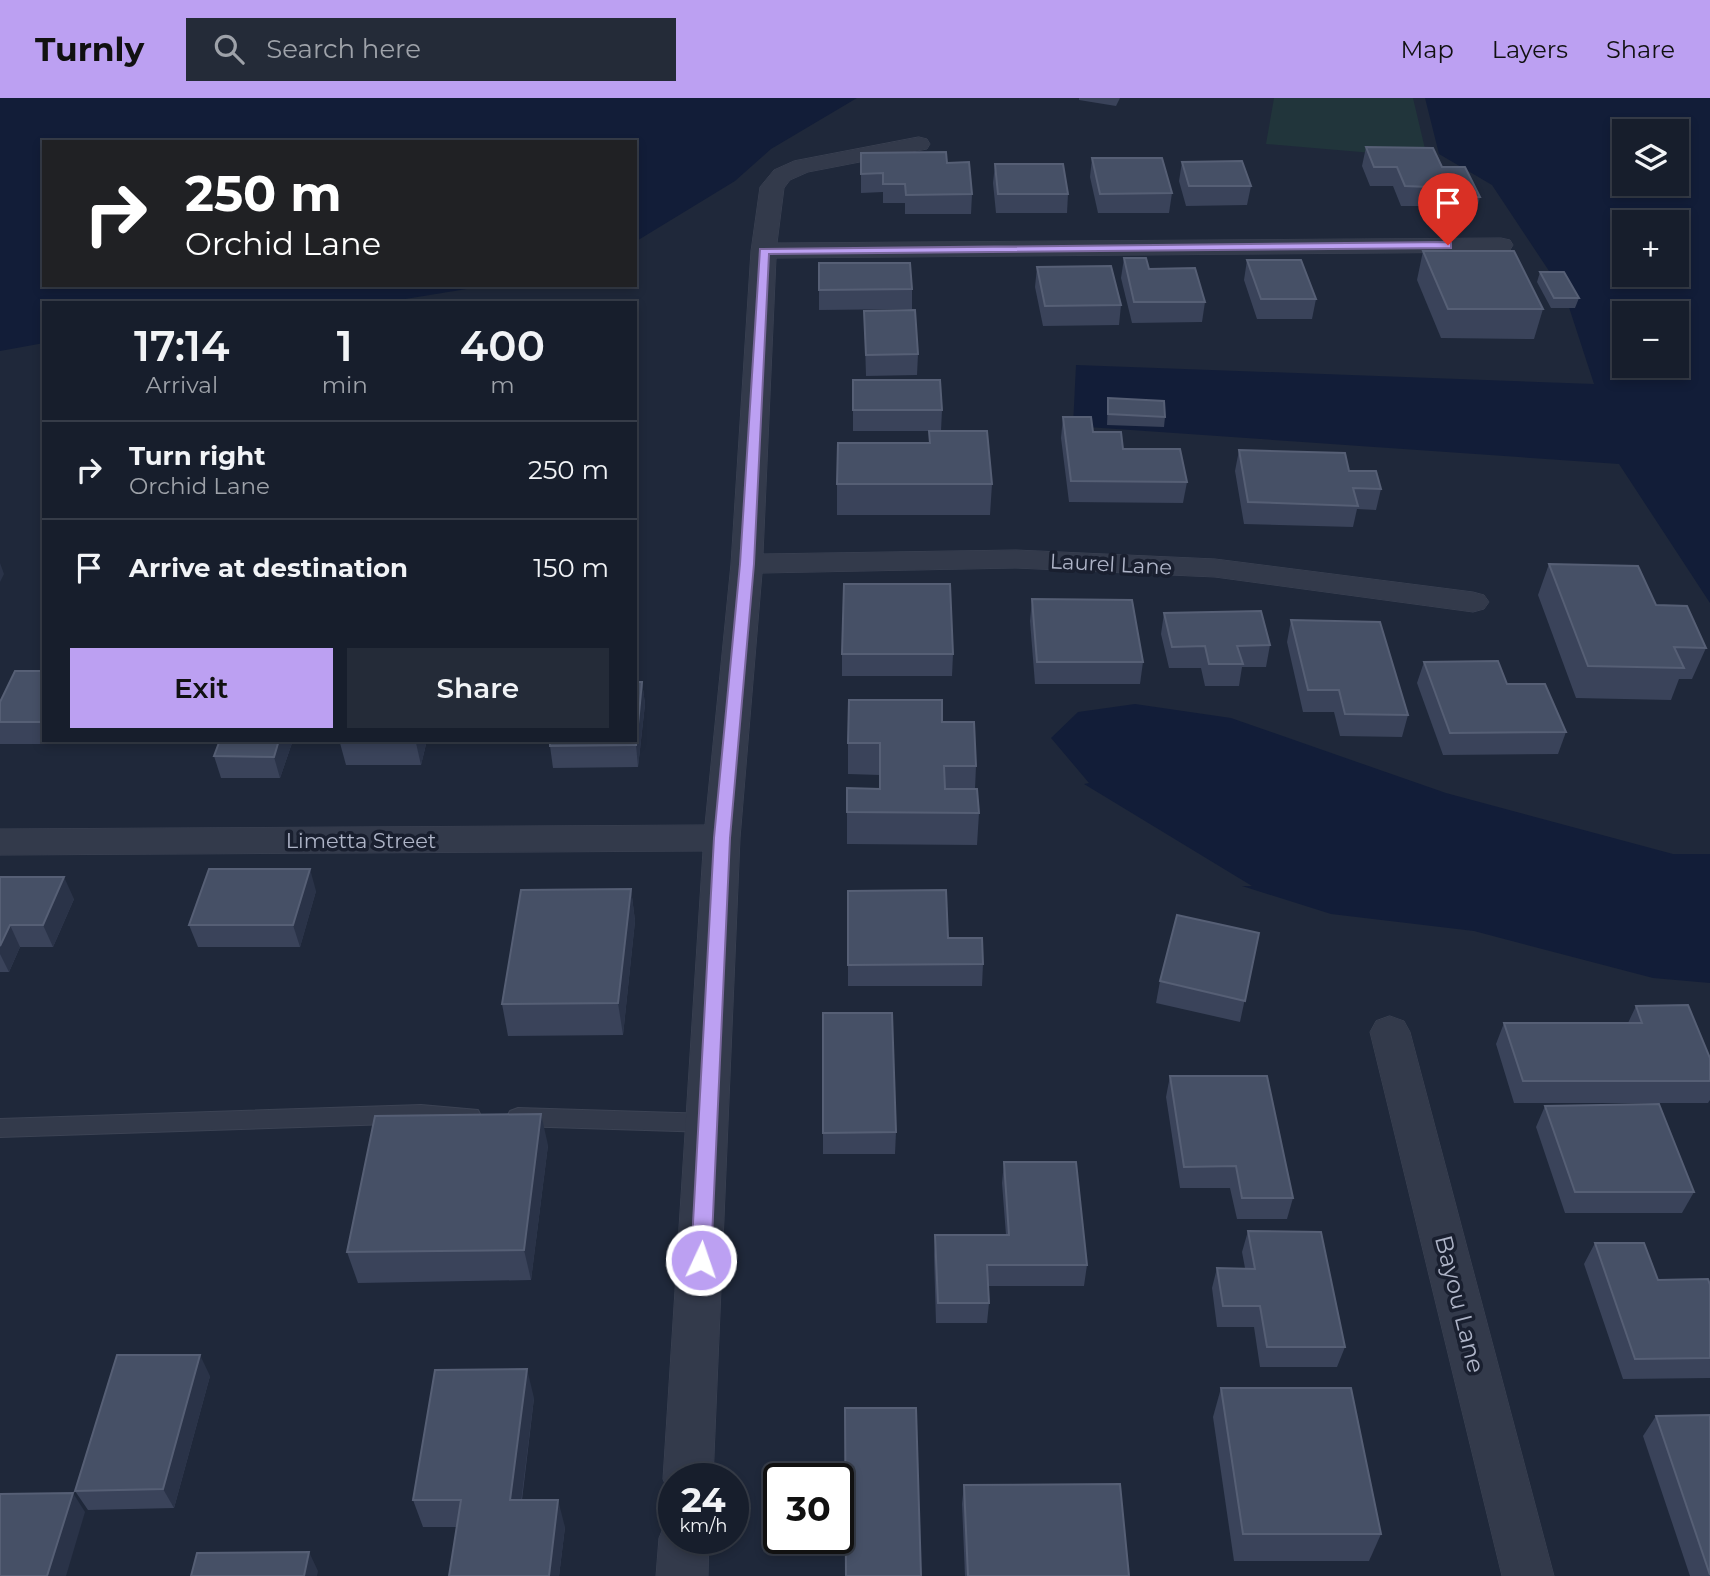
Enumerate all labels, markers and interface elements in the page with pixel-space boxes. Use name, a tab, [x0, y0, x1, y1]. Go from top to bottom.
search box	[186, 18, 676, 81]
text: Turnly	[35, 29, 144, 69]
icon: search	[210, 30, 248, 68]
text: Search here	[266, 33, 421, 65]
text: Map	[1400, 35, 1454, 64]
text: Layers	[1492, 35, 1568, 64]
text: Share	[1606, 35, 1675, 64]
map controls	[1612, 119, 1689, 378]
button: layers	[1612, 119, 1689, 196]
text: 250 m	[185, 164, 342, 223]
icon: right	[70, 168, 161, 259]
pin	[1418, 173, 1478, 245]
icon: arrive	[1429, 184, 1467, 222]
button: +	[1612, 210, 1689, 287]
text: Orchid Lane	[185, 224, 381, 263]
button: −	[1612, 301, 1689, 378]
text: 17:14	[134, 320, 230, 372]
text: 1	[337, 320, 353, 372]
text: 400	[460, 320, 545, 372]
text: Arrival	[146, 371, 218, 399]
text: min	[322, 371, 368, 399]
text: m	[490, 371, 515, 399]
text: Turn right	[129, 440, 265, 472]
icon: right	[70, 451, 108, 489]
text: 250 m	[528, 454, 609, 486]
text: Orchid Lane	[129, 472, 270, 500]
street label: Laurel Lane	[1049, 548, 1173, 580]
icon: arrive	[70, 549, 108, 587]
text: Arrive at destination	[129, 552, 408, 584]
text: 150 m	[533, 552, 609, 584]
button: Exit	[70, 648, 333, 728]
button: Share	[347, 648, 609, 728]
street label: Limetta Street	[286, 828, 436, 853]
position arrow	[664, 1223, 738, 1297]
street label: Bayou Lane	[1429, 1232, 1491, 1376]
speed limit sign: 30	[763, 1463, 854, 1554]
text: 24	[681, 1478, 726, 1521]
text: km/h	[679, 1515, 728, 1537]

